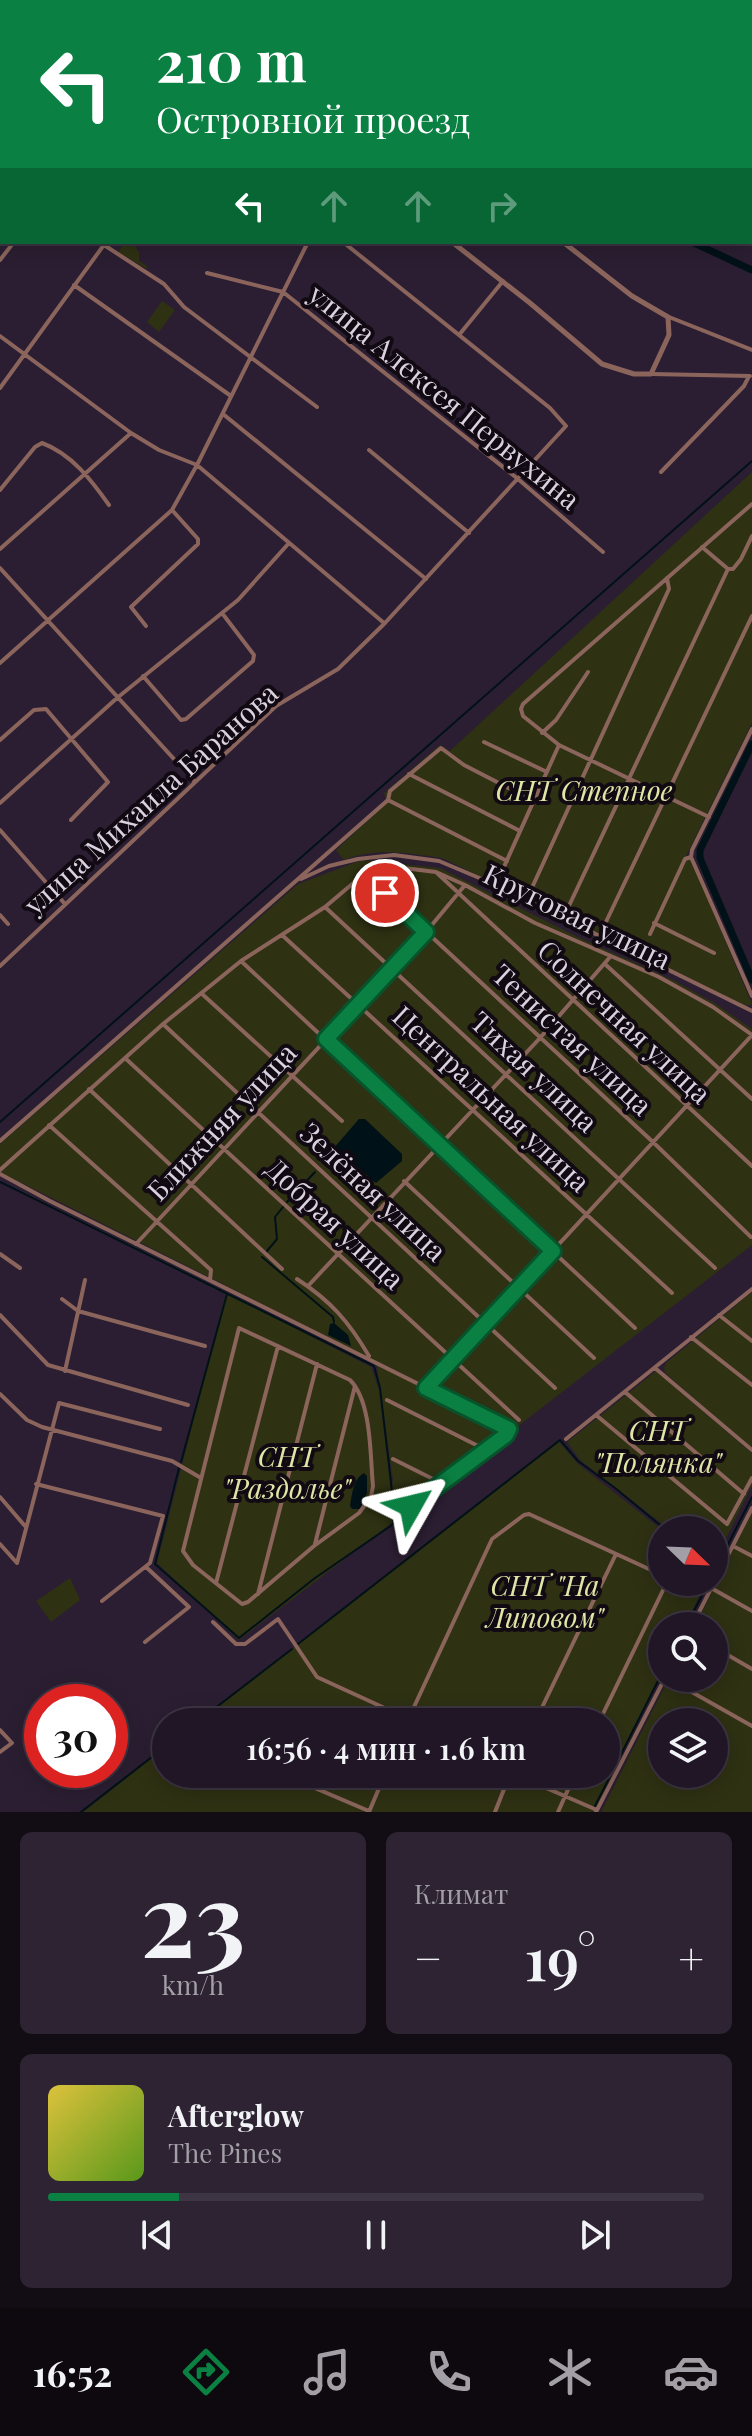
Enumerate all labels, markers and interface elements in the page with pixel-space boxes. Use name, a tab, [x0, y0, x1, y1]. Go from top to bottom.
text: 210 m	[156, 22, 307, 97]
icon: left	[24, 32, 128, 136]
text: Островной проезд	[156, 94, 470, 142]
icon: left	[228, 184, 272, 228]
icon: ahead	[312, 184, 356, 228]
icon: ahead	[396, 184, 440, 228]
icon: right	[480, 184, 524, 228]
street label: улица Алексея Первухина	[301, 274, 588, 517]
street label: улица Михаила Баранова	[14, 674, 285, 923]
park label: СНТ Степное	[495, 771, 673, 808]
street label: Круговая улица	[478, 854, 678, 977]
pin	[351, 859, 419, 927]
icon: arrive	[363, 871, 407, 915]
street label: Солнечная улица	[530, 931, 720, 1111]
street label: Тенистая улица	[485, 955, 661, 1123]
street label: Центральная улица	[385, 997, 599, 1199]
street label: Тихая улица	[464, 1002, 607, 1139]
street label: Ближняя улица	[138, 1034, 304, 1208]
street label: Зелёная улица	[293, 1113, 455, 1268]
street label: Добрая улица	[259, 1149, 413, 1297]
park label: СНТ "Полянка"	[595, 1411, 723, 1480]
park label: СНТ "Раздолье"	[223, 1437, 352, 1506]
position arrow	[369, 1464, 453, 1548]
north arrow	[648, 1516, 728, 1596]
map controls	[648, 1516, 728, 1788]
park label: СНТ "На Липовом"	[484, 1566, 605, 1635]
button: search	[648, 1612, 728, 1692]
speed limit sign: 30	[24, 1684, 128, 1788]
button: layers	[648, 1708, 728, 1788]
text: 16:56 · 4 мин · 1.6 km	[246, 1728, 526, 1768]
text: 23	[140, 1845, 246, 1984]
text: Климат	[414, 1876, 508, 1911]
text: 19°	[524, 1916, 596, 1996]
text: −	[414, 1927, 442, 1986]
text: +	[678, 1927, 704, 1986]
text: km/h	[162, 1967, 224, 2002]
text: Afterglow	[168, 2095, 304, 2135]
text: The Pines	[168, 2135, 282, 2170]
icon: previous	[135, 2213, 179, 2257]
icon: pause	[354, 2213, 398, 2257]
icon: next	[573, 2213, 617, 2257]
icon: directions	[178, 2344, 234, 2400]
icon: music	[299, 2344, 355, 2400]
icon: phone	[421, 2344, 477, 2400]
icon: climate	[542, 2344, 598, 2400]
icon: car	[663, 2344, 719, 2400]
text: 16:52	[33, 2348, 112, 2396]

